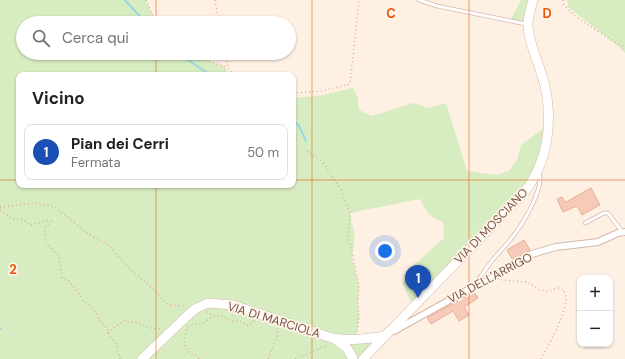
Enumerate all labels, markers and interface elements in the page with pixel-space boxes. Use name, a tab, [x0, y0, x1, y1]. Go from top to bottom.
text: C	[386, 5, 396, 22]
text: D	[542, 5, 552, 22]
search box	[16, 16, 296, 60]
icon: search	[30, 27, 52, 49]
text: Cerca qui	[62, 28, 129, 48]
text: Vicino	[32, 87, 85, 109]
text: Pian dei Cerri	[71, 134, 169, 154]
text: 1	[44, 144, 48, 161]
text: 50 m	[247, 144, 279, 161]
text: Fermata	[71, 154, 121, 171]
street label: VIA DI MOSCIANO	[451, 185, 531, 267]
your location	[375, 241, 395, 261]
street label: VIA DELL'ARRIGO	[445, 249, 535, 307]
text: 2	[9, 261, 17, 278]
pin: 1	[405, 265, 431, 298]
map controls	[577, 275, 613, 347]
button: +	[577, 275, 613, 311]
street label: VIA DI MARCIOLA	[226, 298, 322, 342]
button: −	[577, 311, 613, 347]

